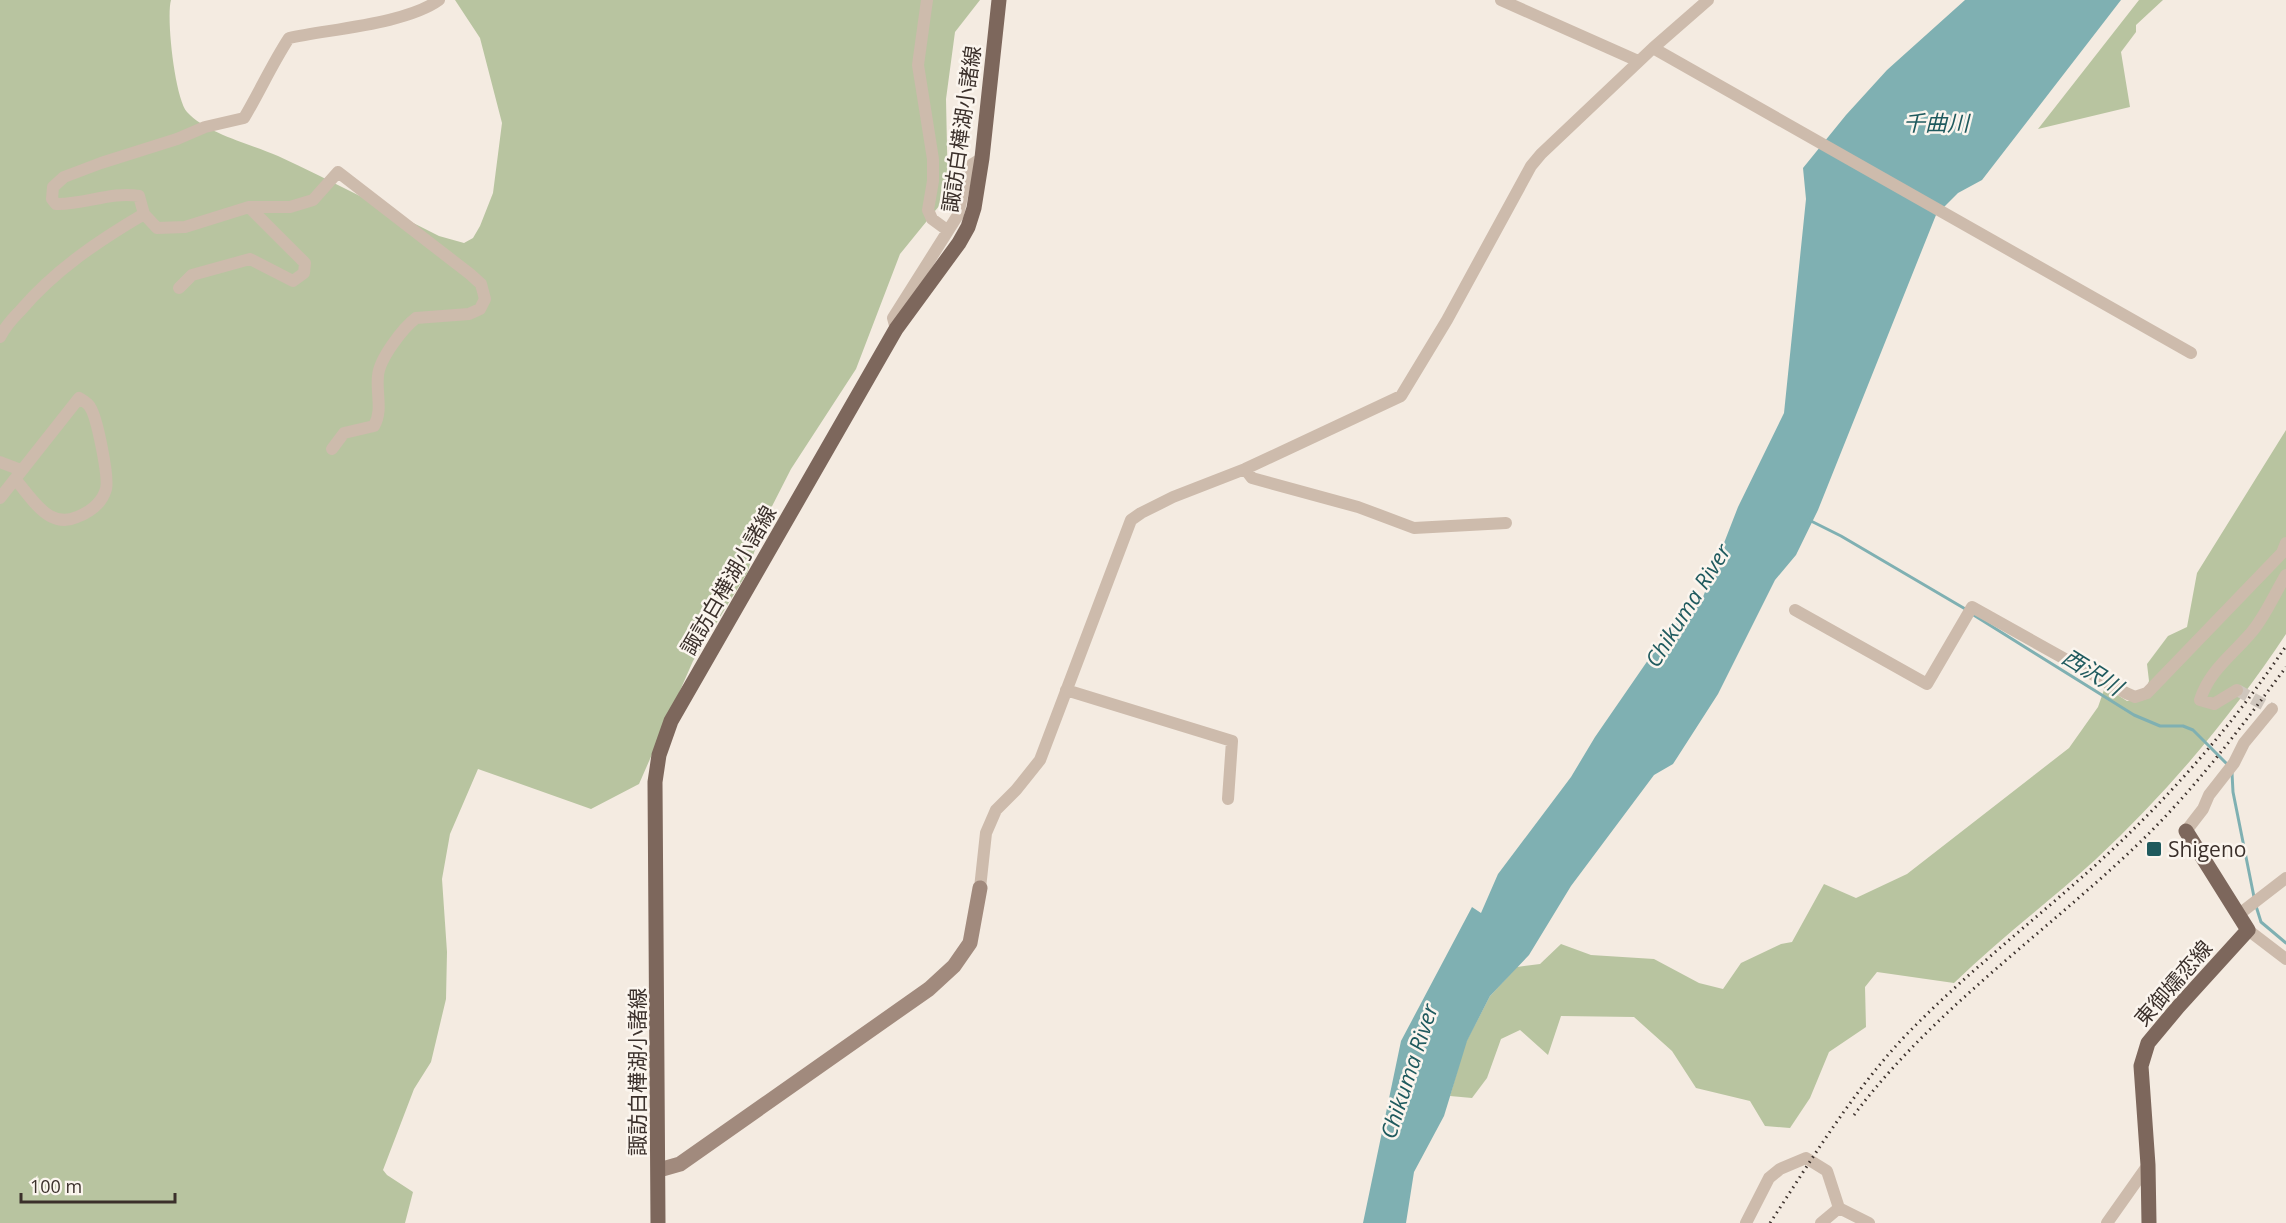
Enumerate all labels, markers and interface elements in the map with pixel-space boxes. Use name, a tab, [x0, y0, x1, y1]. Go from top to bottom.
street label: 諏訪白樺湖小諸線	[935, 44, 987, 214]
water label: 千曲川	[1903, 107, 1971, 137]
street label: 諏訪白樺湖小諸線	[674, 500, 782, 660]
water label: Chikuma River	[1637, 537, 1737, 672]
water label: 西沢川	[2057, 641, 2131, 702]
place label: Shigeno	[2168, 835, 2246, 863]
marker: Shigeno	[2145, 840, 2163, 858]
street label: 東御嬬恋線	[2128, 934, 2218, 1032]
street label: 諏訪白樺湖小諸線	[623, 988, 651, 1156]
water label: Chikuma River	[1372, 999, 1444, 1142]
scale bar	[21, 1166, 176, 1204]
text: 100 m	[30, 1174, 82, 1198]

